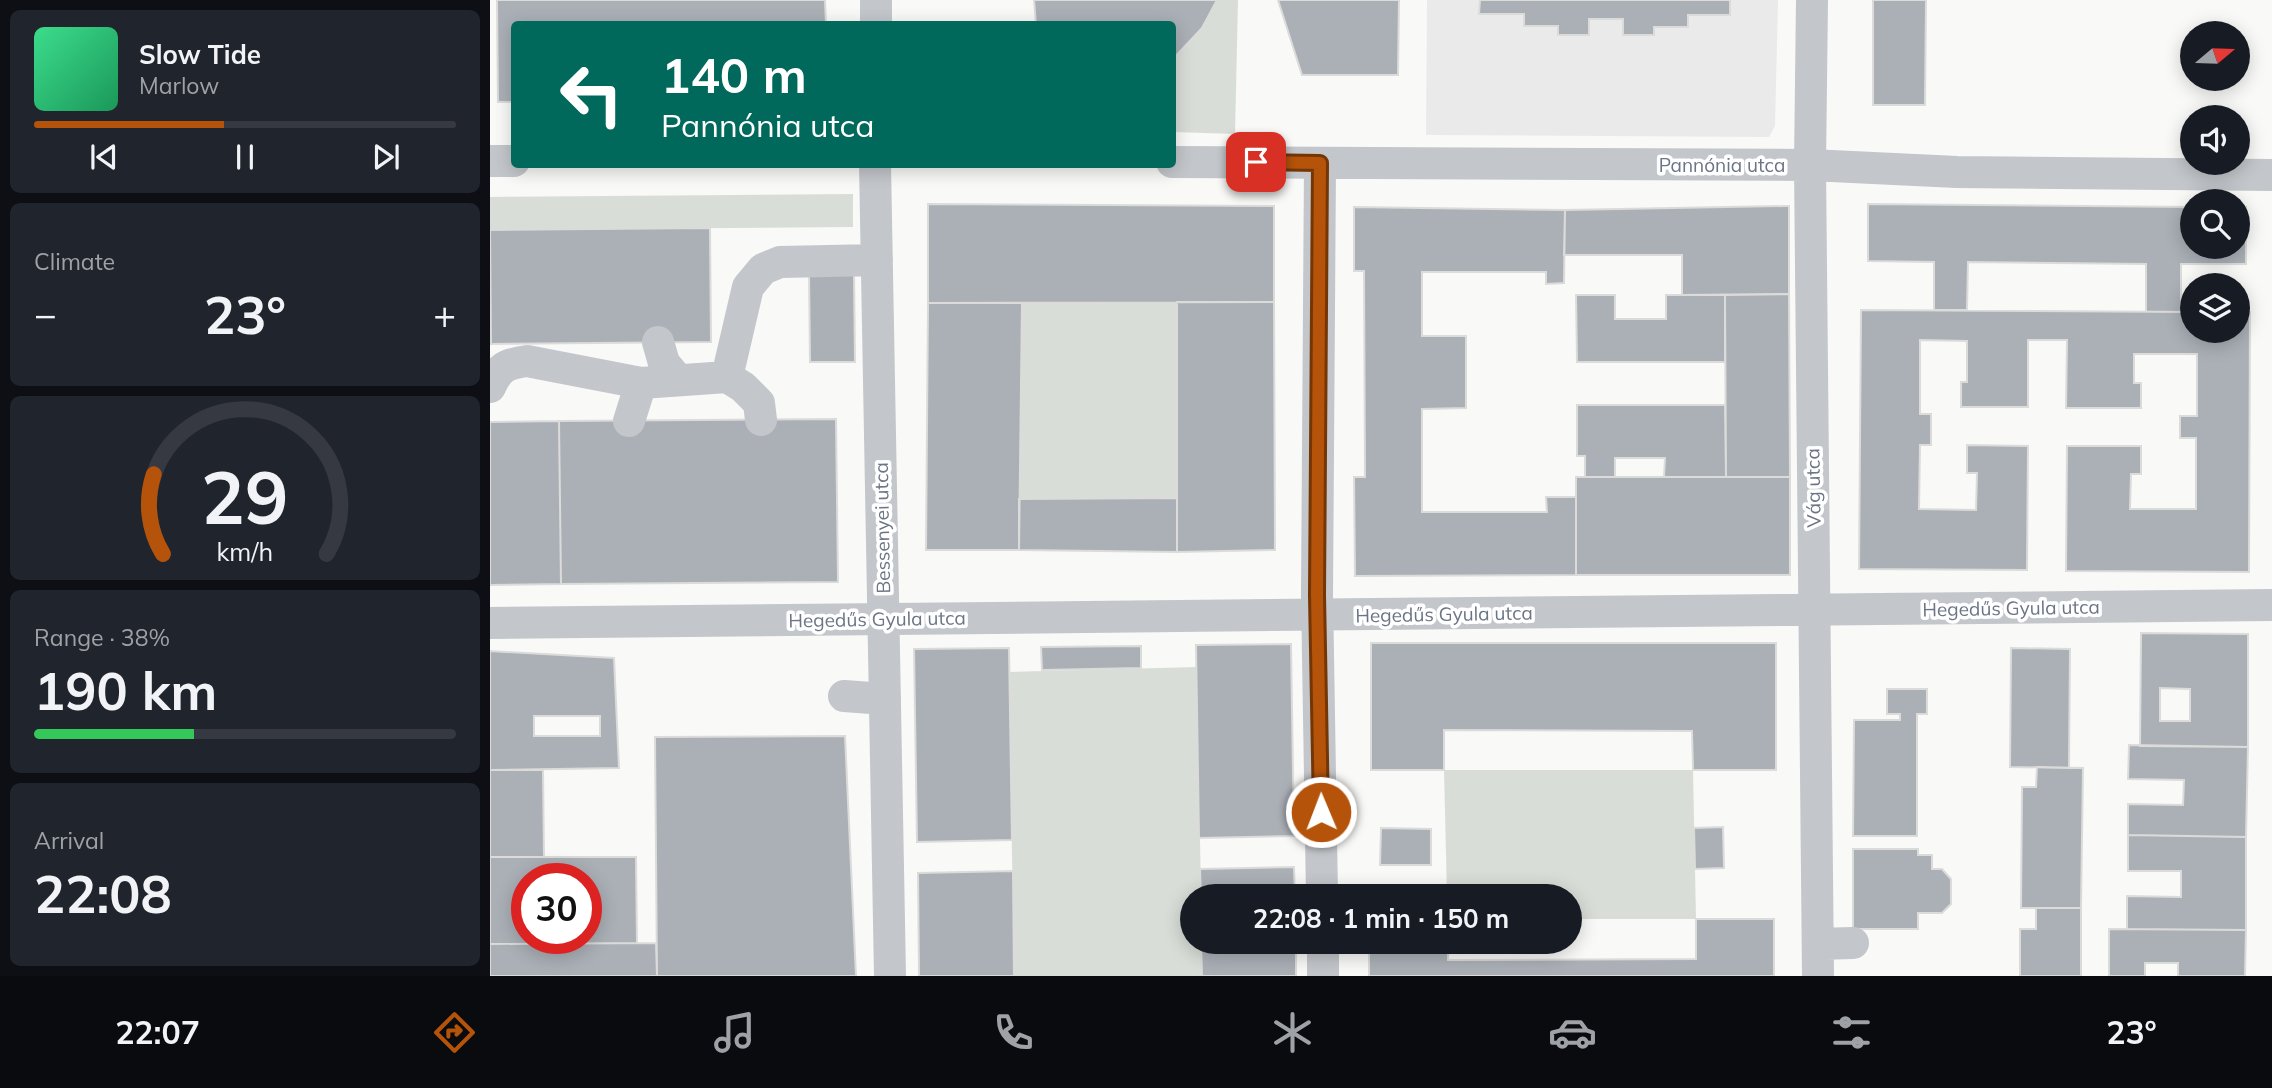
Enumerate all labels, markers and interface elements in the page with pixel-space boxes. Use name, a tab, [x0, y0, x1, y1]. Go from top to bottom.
north arrow	[2180, 21, 2250, 91]
map controls	[2180, 21, 2250, 343]
text: Slow Tide	[139, 38, 261, 71]
text: 140 m	[661, 44, 807, 105]
icon: left	[546, 49, 637, 140]
text: Marlow	[139, 71, 219, 100]
text: Pannónia utca	[661, 105, 874, 145]
button: sound	[2180, 105, 2250, 175]
pin	[1226, 132, 1286, 192]
icon: previous	[85, 138, 123, 176]
icon: pause	[226, 138, 264, 176]
icon: next	[367, 138, 405, 176]
icon: arrive	[1237, 143, 1275, 181]
street label: Pannónia utca	[1659, 153, 1785, 177]
button: search	[2180, 189, 2250, 259]
text: Climate	[34, 247, 115, 276]
button: layers	[2180, 273, 2250, 343]
text: 23°	[204, 282, 286, 347]
text: −	[34, 290, 57, 338]
text: +	[433, 290, 456, 338]
street label: Vág utca	[1800, 448, 1826, 528]
text: 29	[201, 451, 289, 542]
street label: Bessenyei utca	[869, 462, 895, 594]
text: km/h	[217, 536, 273, 567]
street label: Hegedűs Gyula utca	[1922, 594, 2100, 622]
street label: Hegedűs Gyula utca	[1355, 600, 1533, 628]
street label: Hegedűs Gyula utca	[788, 605, 966, 633]
text: Range · 38%	[34, 623, 170, 652]
text: 190 km	[34, 658, 217, 723]
position arrow	[1284, 775, 1358, 849]
text: Arrival	[34, 826, 104, 855]
text: 22:08	[34, 861, 172, 926]
speed limit sign: 30	[511, 863, 602, 954]
text: 22:08 · 1 min · 150 m	[1253, 902, 1509, 935]
icon: directions	[430, 1008, 479, 1057]
icon: music	[710, 1008, 759, 1057]
icon: phone	[989, 1008, 1038, 1057]
icon: climate	[1268, 1008, 1317, 1057]
icon: car	[1548, 1008, 1597, 1057]
icon: filters	[1827, 1008, 1876, 1057]
text: 22:07	[115, 1012, 200, 1052]
text: 23°	[2106, 1012, 2157, 1052]

